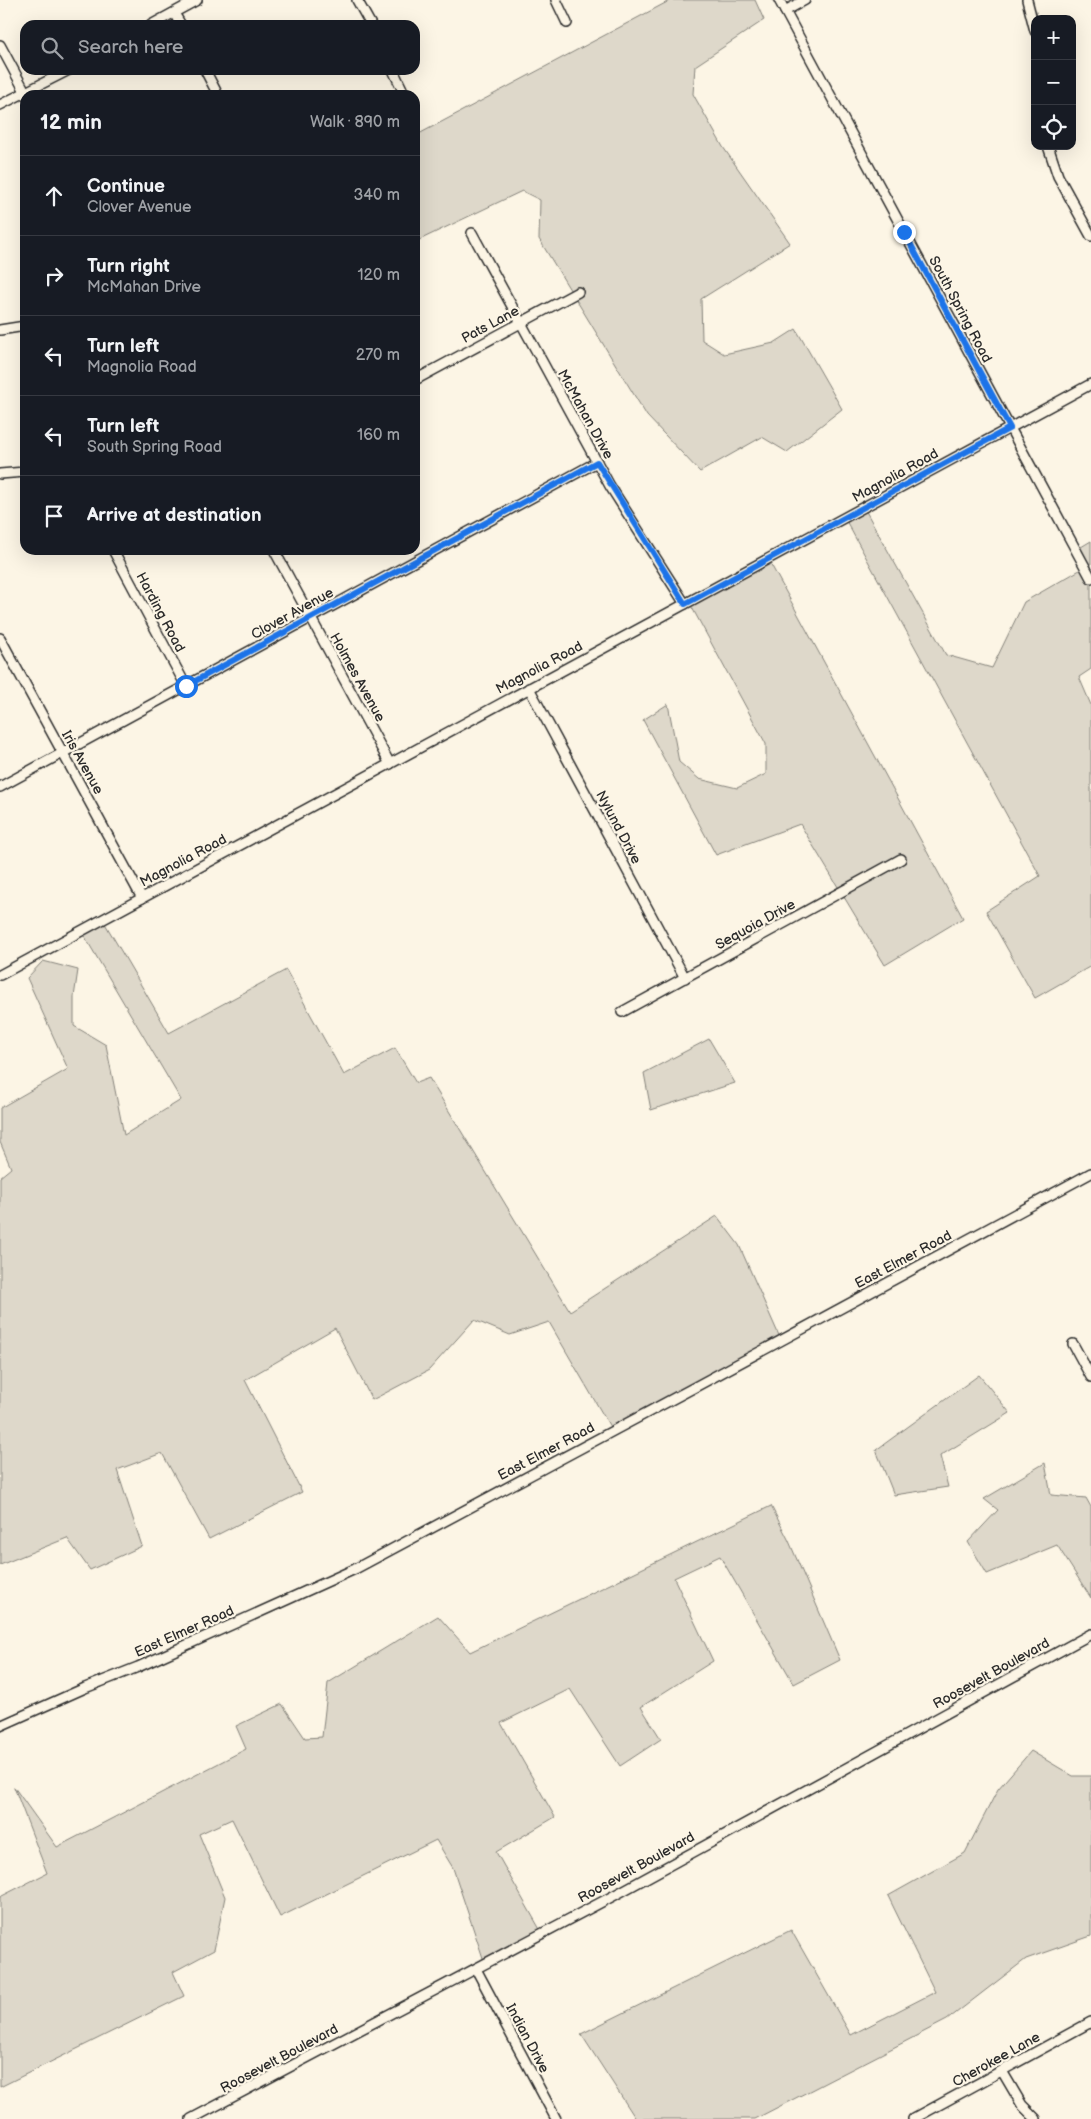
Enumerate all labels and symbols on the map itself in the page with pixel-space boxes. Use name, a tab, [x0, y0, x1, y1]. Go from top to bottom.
route end	[893, 221, 916, 244]
street label: South Spring Road	[925, 253, 996, 365]
street label: Pats Lane	[459, 302, 522, 347]
street label: McMahan Drive	[554, 366, 617, 462]
street label: Magnolia Road	[849, 445, 941, 506]
street label: Harding Road	[132, 569, 189, 655]
street label: Clover Avenue	[248, 584, 336, 643]
street label: Holmes Avenue	[326, 630, 389, 725]
street label: Magnolia Road	[493, 637, 586, 697]
route start	[175, 675, 198, 698]
street label: Iris Avenue	[58, 727, 107, 797]
street label: Nylund Drive	[592, 788, 645, 867]
street label: Magnolia Road	[137, 830, 230, 890]
street label: Sequoia Drive	[712, 896, 798, 953]
street label: East Elmer Road	[852, 1227, 954, 1292]
street label: East Elmer Road	[495, 1419, 597, 1484]
street label: East Elmer Road	[132, 1602, 237, 1661]
street label: Roosevelt Boulevard	[930, 1634, 1053, 1713]
street label: Roosevelt Boulevard	[575, 1828, 698, 1907]
street label: Indian Drive	[502, 2001, 553, 2076]
street label: Roosevelt Boulevard	[217, 2020, 341, 2097]
street label: Cherokee Lane	[949, 2028, 1043, 2091]

